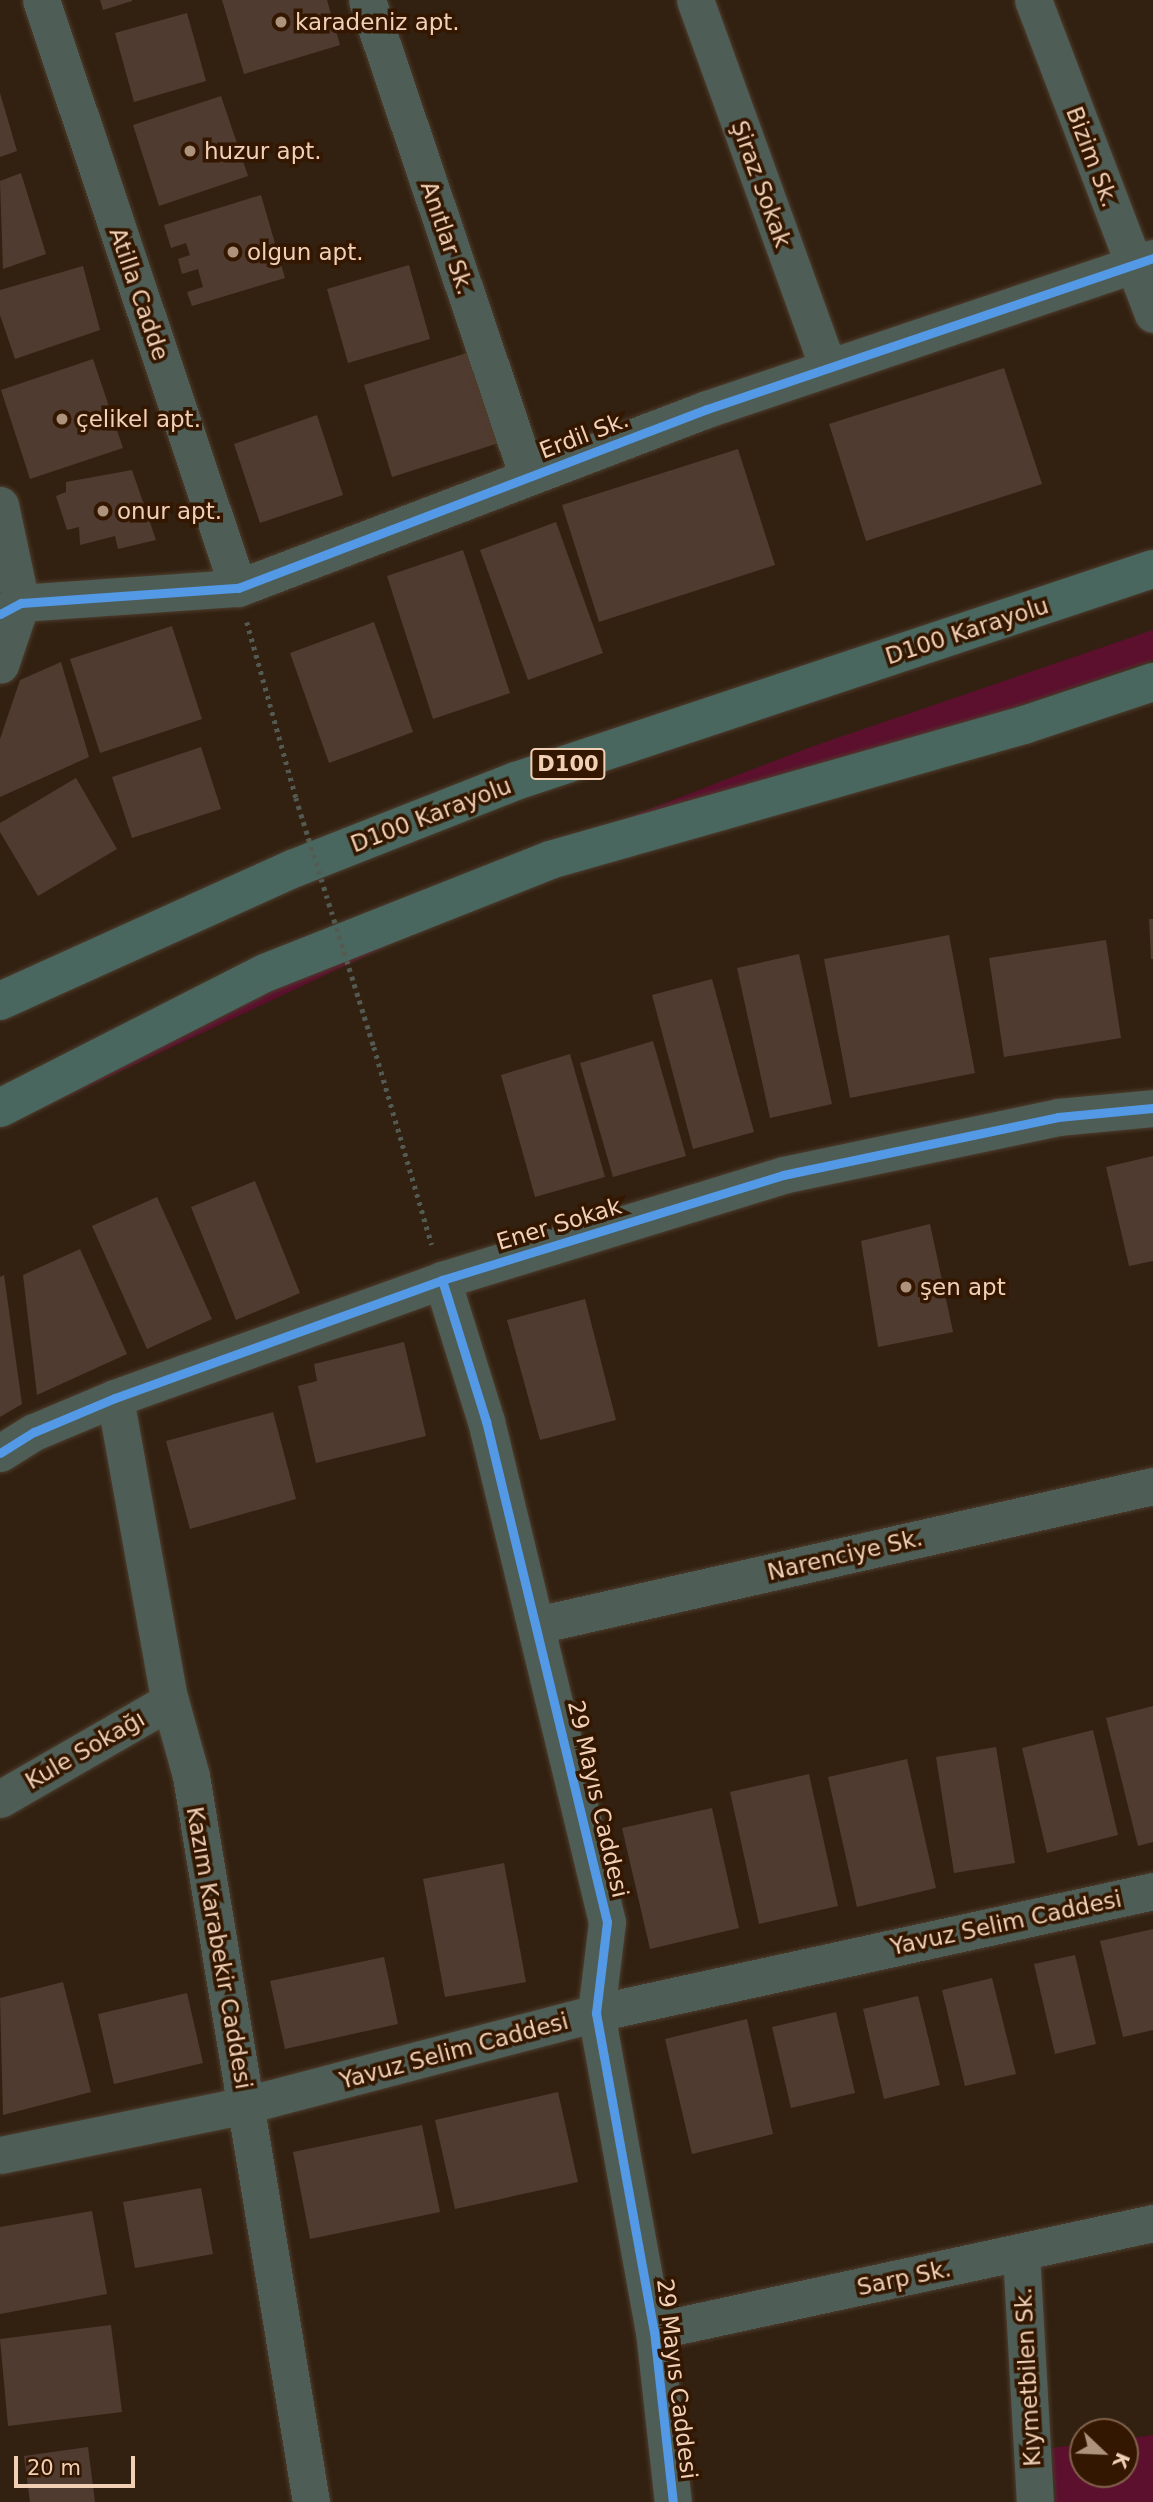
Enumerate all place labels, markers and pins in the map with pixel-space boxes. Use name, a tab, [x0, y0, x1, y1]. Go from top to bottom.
place label: karadeniz apt.	[295, 8, 460, 36]
marker: karadeniz apt.	[273, 14, 289, 30]
place label: huzur apt.	[204, 137, 322, 165]
marker: huzur apt.	[182, 143, 198, 159]
place label: olgun apt.	[247, 238, 364, 266]
marker: olgun apt.	[225, 244, 241, 260]
place label: çelikel apt.	[76, 405, 201, 433]
marker: çelikel apt.	[54, 411, 70, 427]
place label: onur apt.	[117, 497, 222, 525]
marker: onur apt.	[95, 503, 111, 519]
place label: şen apt	[920, 1273, 1006, 1301]
marker: şen apt	[898, 1279, 914, 1295]

